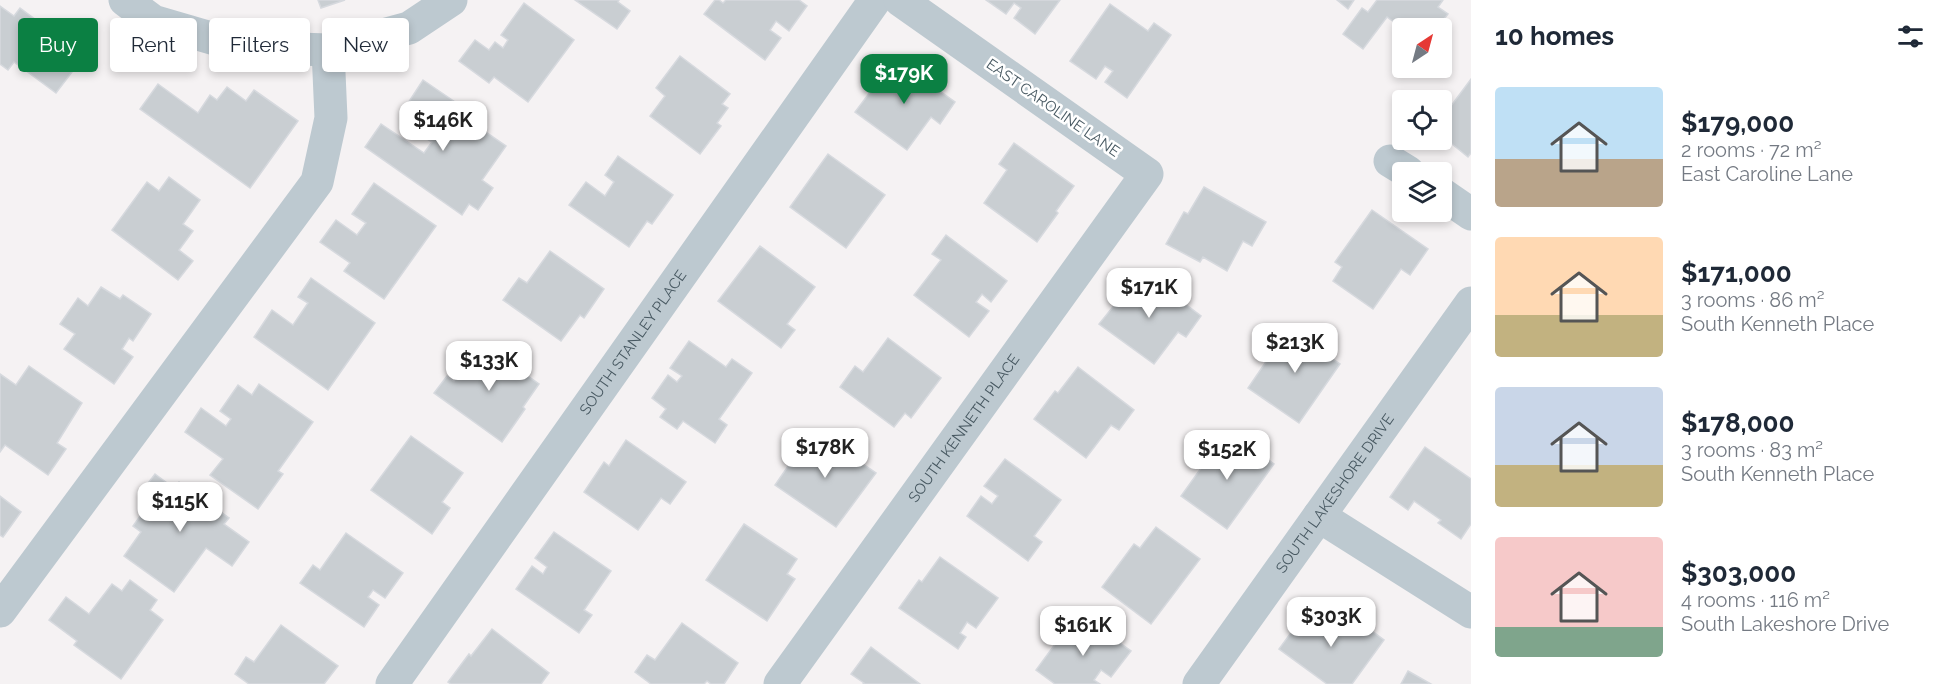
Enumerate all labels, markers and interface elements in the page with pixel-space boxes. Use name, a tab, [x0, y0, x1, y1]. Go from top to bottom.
chip: Buy	[18, 18, 98, 72]
chip: Rent	[110, 18, 197, 72]
chip: Filters	[209, 18, 310, 72]
chip: New	[322, 18, 409, 72]
north arrow	[1392, 18, 1452, 78]
map controls	[1392, 18, 1452, 222]
icon: filters	[1894, 20, 1927, 53]
text: 10 homes	[1495, 21, 1614, 51]
pin: $179K	[862, 54, 946, 105]
street label: EAST CAROLINE LANE	[983, 55, 1123, 161]
text: $179K	[875, 61, 933, 85]
button: locate	[1392, 90, 1452, 150]
pin: $146K	[401, 101, 485, 152]
text: $146K	[413, 108, 473, 132]
text: $179,000	[1681, 108, 1794, 138]
icon: home	[1543, 111, 1615, 183]
text: 2 rooms · 72 m²	[1681, 138, 1821, 162]
button: layers	[1392, 162, 1452, 222]
text: East Caroline Lane	[1681, 162, 1853, 186]
text: $171,000	[1681, 258, 1792, 288]
icon: home	[1543, 261, 1615, 333]
street label: SOUTH STANLEY PLACE	[576, 267, 690, 418]
pin: $171K	[1107, 268, 1191, 319]
text: $171K	[1120, 275, 1178, 299]
text: 3 rooms · 86 m²	[1681, 288, 1824, 312]
text: South Kenneth Place	[1681, 312, 1874, 336]
pin: $213K	[1253, 323, 1337, 374]
text: $213K	[1266, 330, 1324, 354]
pin: $133K	[447, 341, 531, 392]
text: $133K	[460, 348, 518, 372]
street label: SOUTH KENNETH PLACE	[905, 351, 1023, 506]
text: $178,000	[1681, 408, 1795, 438]
street label: SOUTH LAKESHORE DRIVE	[1272, 411, 1398, 577]
icon: home	[1543, 411, 1615, 483]
pin: $178K	[783, 428, 867, 479]
pin: $152K	[1185, 430, 1269, 481]
text: $178K	[795, 435, 855, 459]
text: $152K	[1198, 437, 1256, 461]
text: 3 rooms · 83 m²	[1681, 438, 1823, 462]
text: South Kenneth Place	[1681, 462, 1874, 486]
pin: $115K	[138, 482, 222, 533]
text: $115K	[152, 489, 208, 513]
text: $303,000	[1681, 558, 1796, 588]
icon: home	[1543, 561, 1615, 633]
text: 4 rooms · 116 m²	[1681, 588, 1830, 612]
pin: $303K	[1289, 597, 1373, 648]
text: $303K	[1301, 604, 1361, 628]
pin: $161K	[1041, 606, 1125, 657]
text: South Lakeshore Drive	[1681, 612, 1889, 636]
text: $161K	[1054, 613, 1112, 637]

